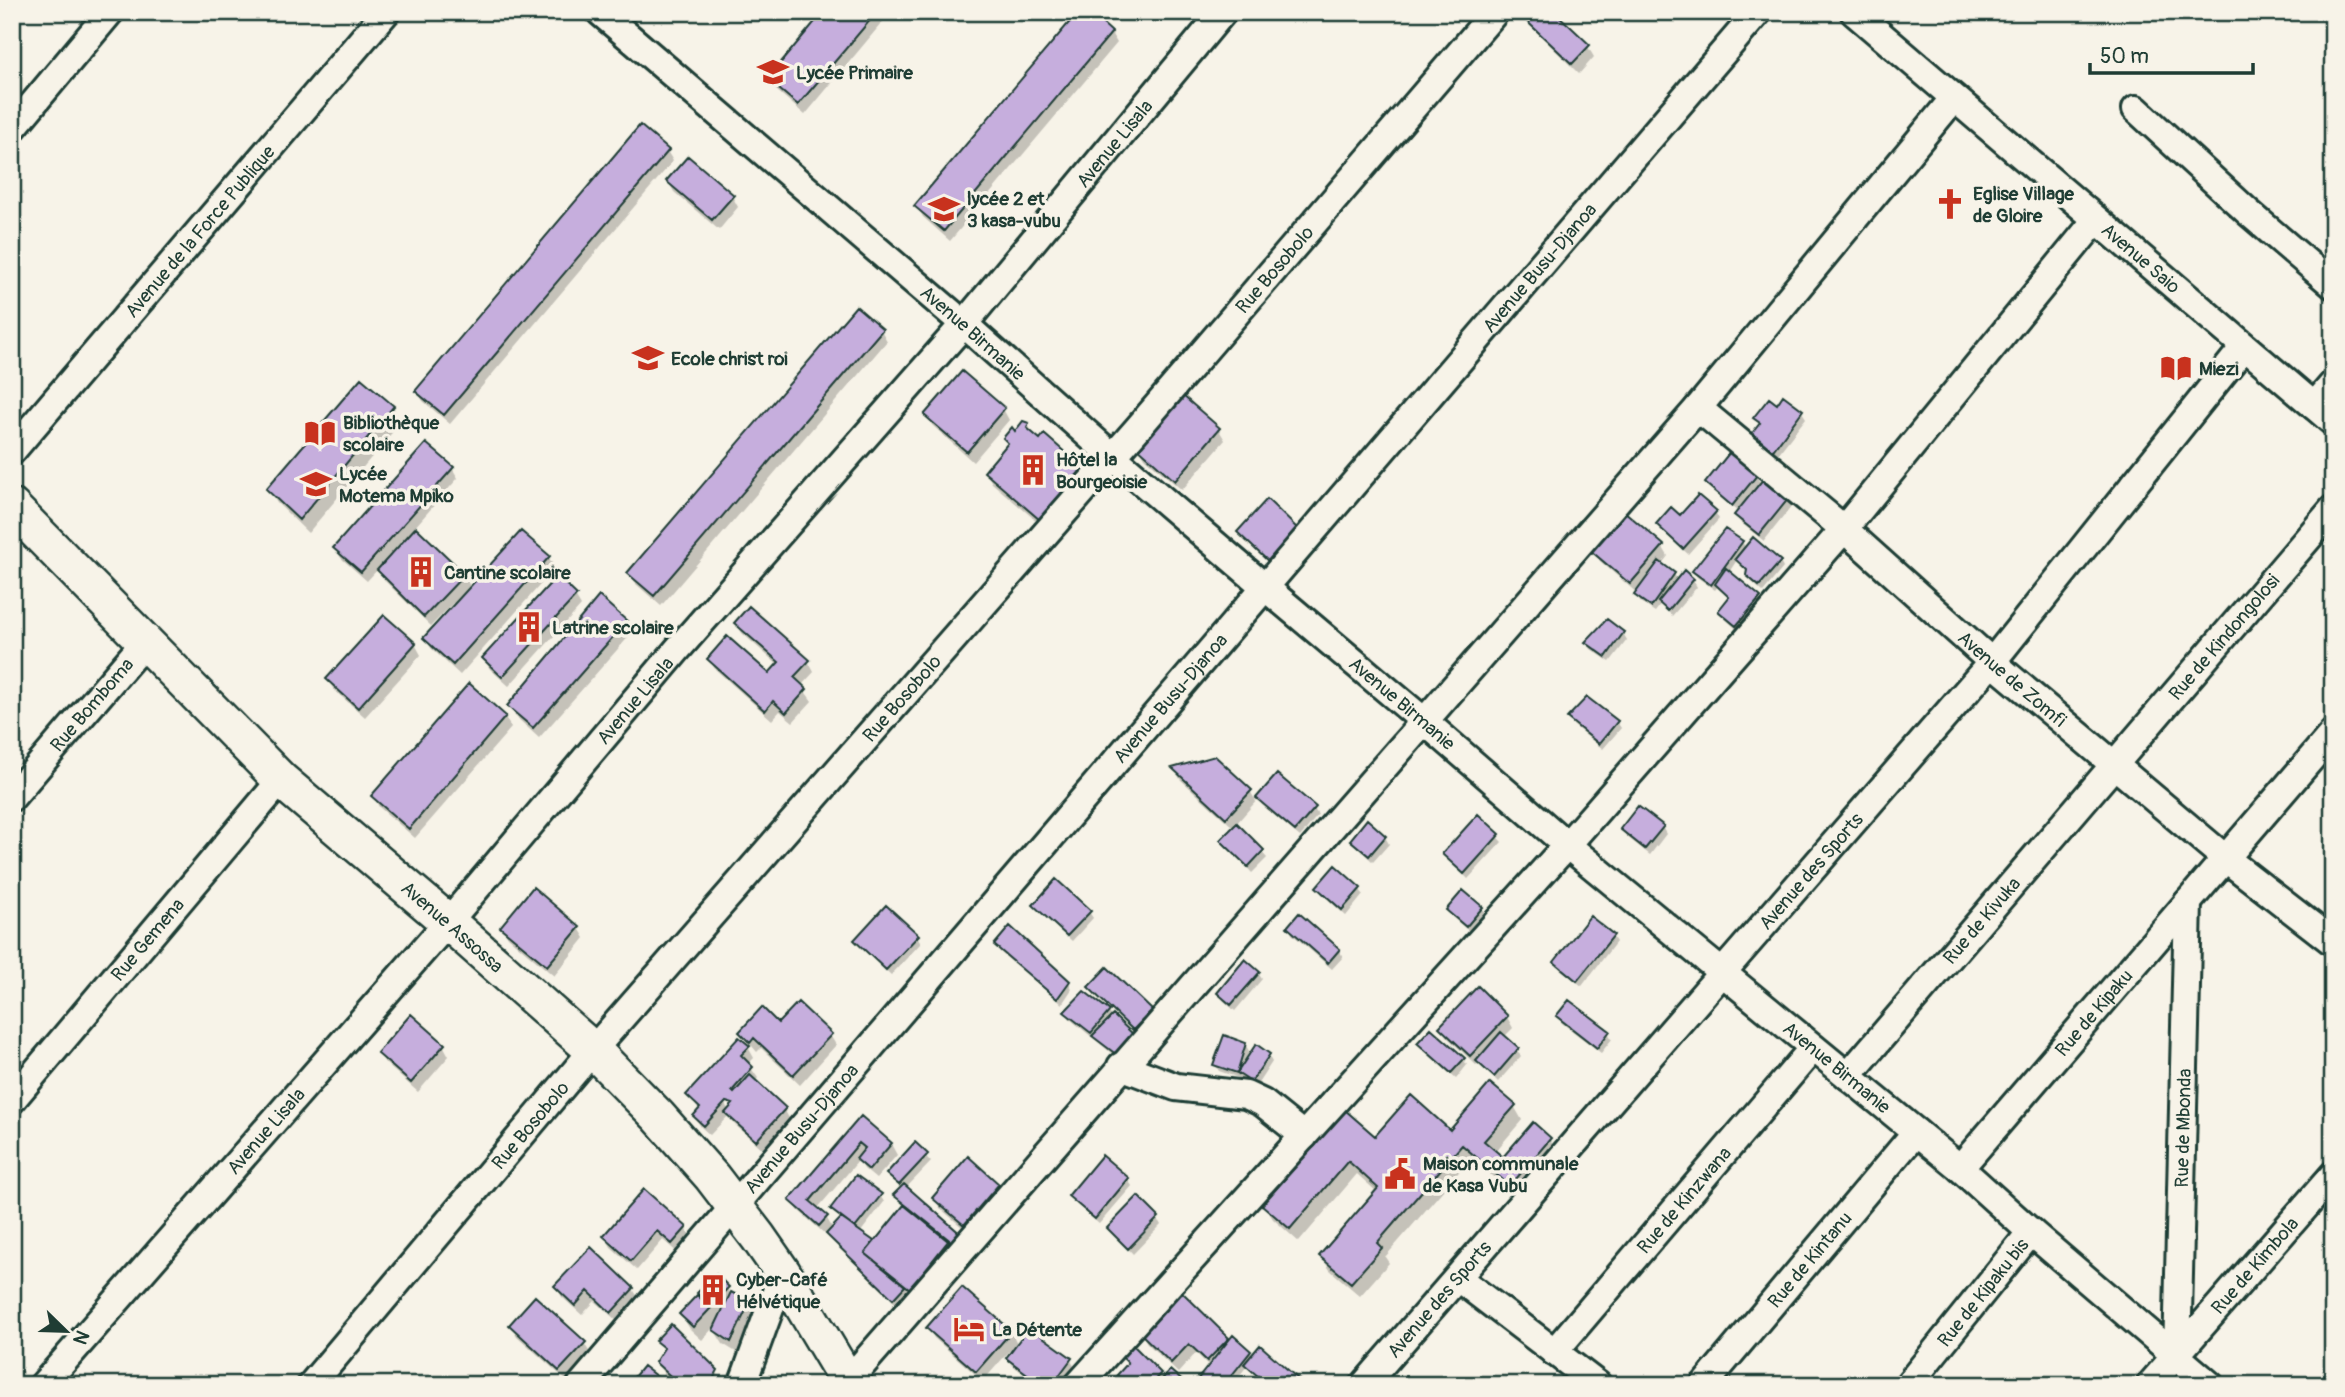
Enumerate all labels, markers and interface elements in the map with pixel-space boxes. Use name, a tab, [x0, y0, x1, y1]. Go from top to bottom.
scale bar	[2090, 32, 2252, 76]
text: 50 m	[2100, 43, 2149, 70]
school or university icon: Lycée Primaire	[756, 55, 790, 89]
place label: Lycée Primaire	[796, 61, 913, 85]
street label: Avenue Lisala	[1071, 95, 1158, 193]
street label: Avenue de la Force Publique	[120, 140, 281, 323]
place label: Eglise Village de Gloire	[1973, 182, 2075, 228]
place label: lycée 2 et 3 kasa-vubu	[967, 187, 1061, 233]
church icon: Eglise Village de Gloire	[1933, 187, 1967, 221]
school or university icon: lycée 2 et 3 kasa-vubu	[927, 192, 961, 226]
street label: Avenue Busu-Djanoa	[1477, 198, 1602, 338]
street label: Avenue Saio	[2096, 218, 2185, 299]
street label: Rue Bosobolo	[1231, 221, 1319, 319]
street label: Avenue Birmanie	[915, 281, 1031, 386]
school or university icon: Ecole christ roi	[631, 341, 665, 375]
place label: Ecole christ roi	[671, 347, 788, 371]
library icon: Miezi	[2159, 351, 2193, 385]
place label: Miezi	[2199, 357, 2239, 381]
place label: Bibliothèque scolaire	[343, 411, 440, 457]
library icon: Bibliothèque scolaire	[303, 416, 337, 450]
place label: Hôtel la Bourgeoisie	[1056, 448, 1148, 494]
building icon: Hôtel la Bourgeoisie	[1016, 453, 1050, 487]
place label: Lycée Motema Mpiko	[339, 462, 455, 508]
school or university icon: Lycée Motema Mpiko	[299, 467, 333, 501]
building icon: Cantine scolaire	[404, 555, 438, 589]
place label: Cantine scolaire	[444, 561, 571, 585]
street label: Rue de Kindongolosi	[2164, 569, 2285, 705]
building icon: Latrine scolaire	[512, 610, 546, 644]
place label: Latrine scolaire	[552, 616, 674, 640]
street label: Avenue de Zomfi	[1953, 626, 2071, 733]
street label: Avenue Busu-Djanoa	[1108, 629, 1233, 768]
street label: Rue Bosobolo	[858, 650, 947, 747]
street label: Avenue Lisala	[592, 652, 679, 750]
street label: Avenue Birmanie	[1344, 652, 1460, 756]
street label: Rue Bomboma	[45, 653, 139, 757]
street label: Avenue des Sports	[1754, 808, 1869, 935]
street label: Rue de Kivuka	[1938, 872, 2026, 969]
street label: Avenue Assossa	[396, 876, 508, 979]
street label: Rue Gemena	[106, 893, 190, 986]
street label: Rue de Kipaku	[2050, 965, 2138, 1062]
street label: Avenue Birmanie	[1778, 1017, 1896, 1119]
street label: Avenue Busu-Djanoa	[739, 1059, 864, 1199]
street label: Rue de Mbonda	[2170, 1068, 2197, 1188]
street label: Rue Bosobolo	[487, 1076, 575, 1175]
street label: Avenue Lisala	[222, 1083, 311, 1180]
street label: Rue de Kinzwana	[1632, 1142, 1737, 1259]
place label: Maison communale de Kasa Vubu	[1423, 1152, 1579, 1198]
public building icon: Maison communale de Kasa Vubu	[1383, 1157, 1417, 1191]
street label: Rue de Kintanu	[1763, 1207, 1857, 1313]
street label: Rue de Kimbola	[2206, 1212, 2304, 1319]
street label: Rue de Kipaku bis	[1932, 1233, 2035, 1352]
street label: Avenue des Sports	[1382, 1236, 1497, 1363]
place label: Cyber-Café Hélvétique	[736, 1268, 828, 1314]
building icon: Cyber-Café Hélvétique	[696, 1273, 730, 1307]
north arrow	[32, 1296, 102, 1366]
hotel icon: La Détente	[952, 1312, 986, 1346]
place label: La Détente	[992, 1318, 1083, 1342]
text: N	[67, 1327, 94, 1348]

